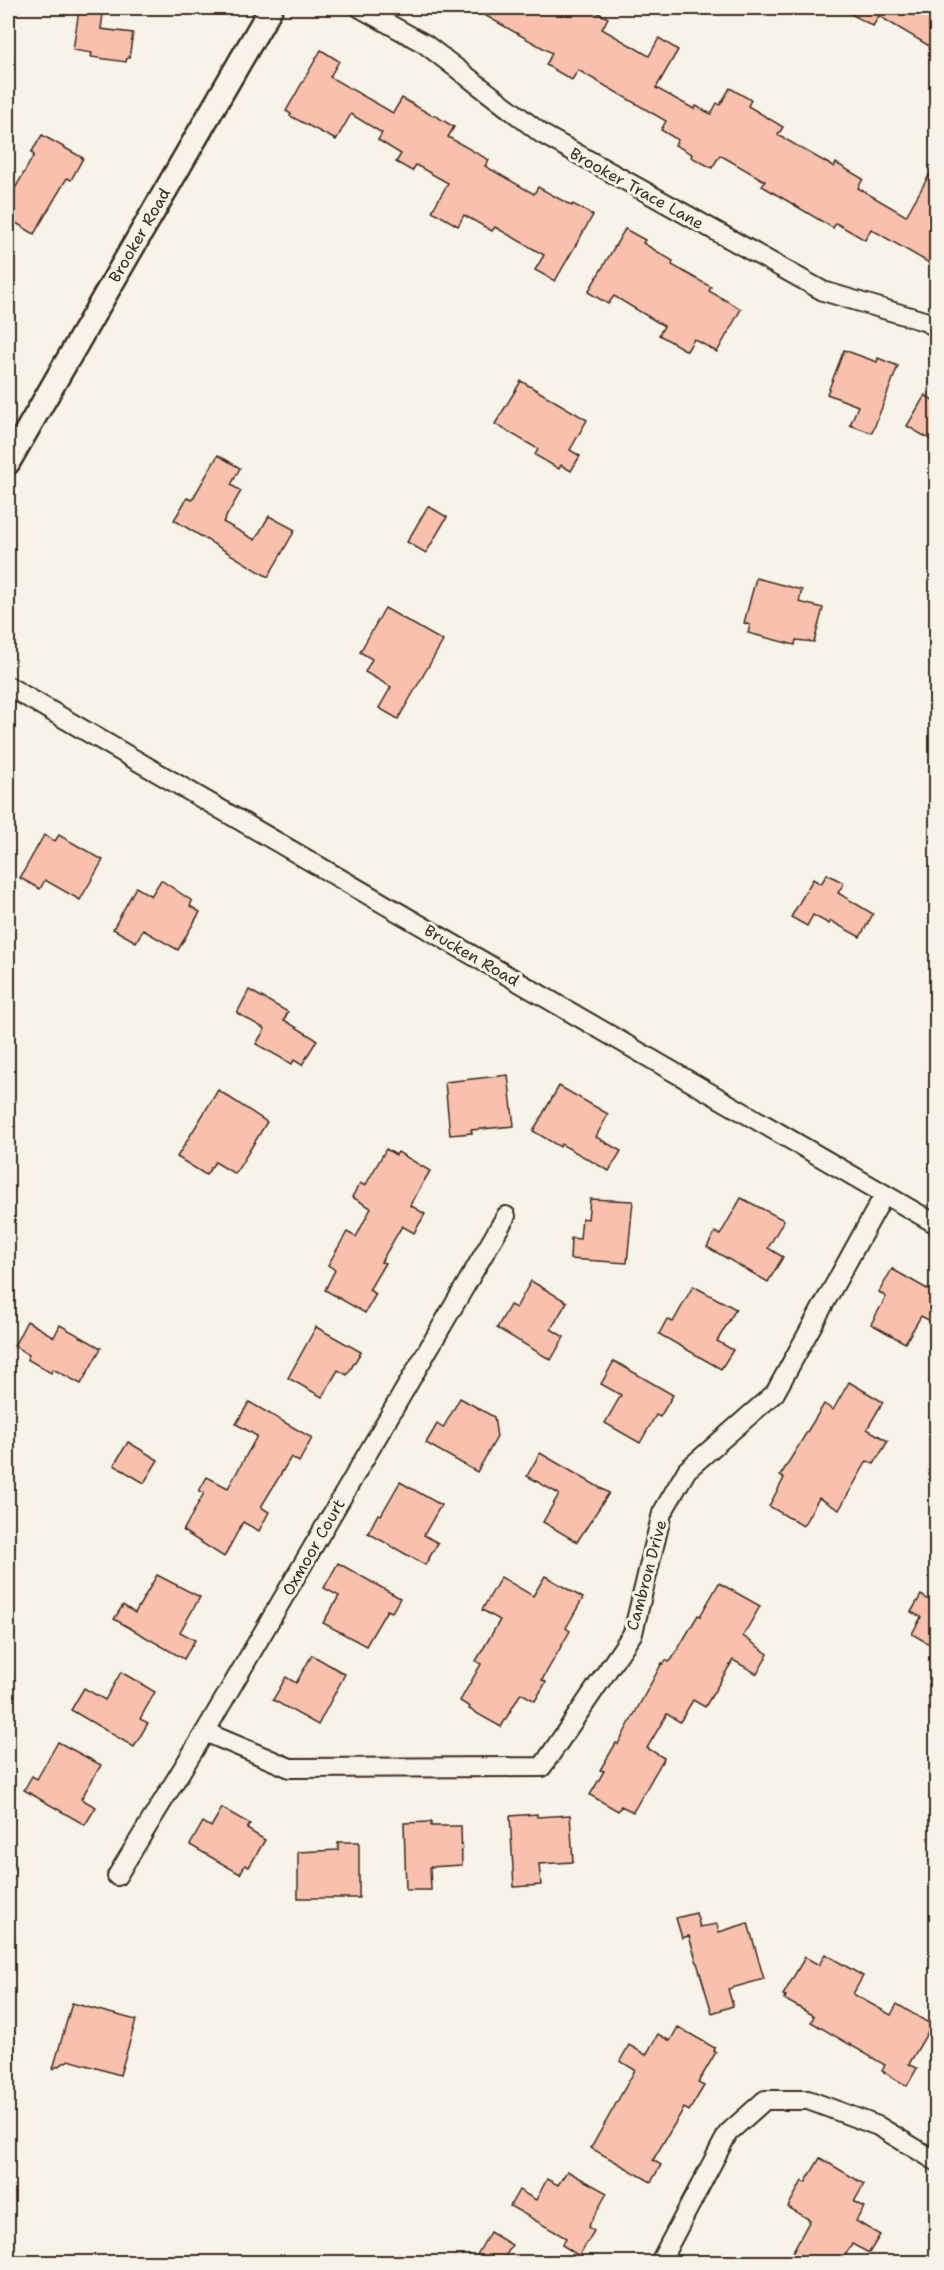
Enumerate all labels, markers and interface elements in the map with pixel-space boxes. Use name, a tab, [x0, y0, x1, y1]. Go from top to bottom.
street label: Brooker Trace Lane	[566, 143, 708, 234]
street label: Brooker Road	[104, 184, 175, 286]
street label: Brucken Road	[420, 920, 523, 991]
street label: Oxmoor Court	[277, 1495, 350, 1599]
street label: Cambron Drive	[622, 1518, 671, 1633]

